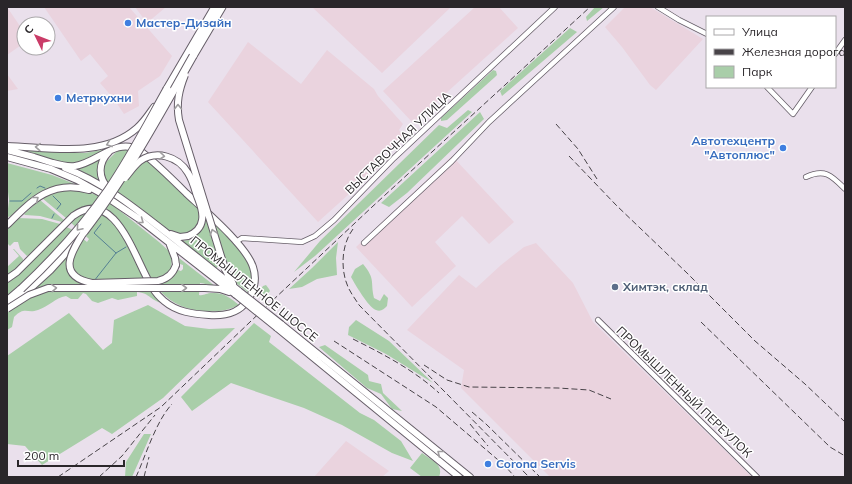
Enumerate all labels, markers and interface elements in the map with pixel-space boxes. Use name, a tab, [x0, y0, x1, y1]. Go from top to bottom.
place label: Мастер-Дизайн	[136, 15, 231, 30]
north arrow	[16, 16, 56, 56]
legend	[706, 16, 836, 88]
marker: Мастер-Дизайн	[123, 18, 133, 28]
text: С	[21, 21, 37, 37]
text: Улица	[741, 24, 778, 39]
text: Железная дорога	[742, 44, 846, 59]
text: Парк	[742, 64, 773, 79]
street label: ВЫСТАВОЧНАЯ УЛИЦА	[342, 88, 454, 197]
place label: Метркухни	[66, 90, 132, 105]
marker: Метркухни	[53, 93, 63, 103]
one-way arrow	[174, 104, 182, 110]
place label: Автотехцентр "Автоплюс"	[692, 133, 775, 162]
one-way arrow	[106, 139, 113, 147]
one-way arrow	[35, 143, 41, 152]
marker: Автотехцентр "Автоплюс"	[778, 143, 788, 153]
one-way arrow	[159, 151, 165, 160]
one-way arrow	[31, 197, 38, 204]
one-way arrow	[137, 216, 144, 224]
one-way arrow	[76, 224, 83, 231]
one-way arrow	[209, 228, 218, 235]
street label: ПРОМЫШЛЕННОЕ ШОССЕ	[188, 233, 321, 345]
place label: Химтэк, склад	[622, 279, 708, 294]
marker: Химтэк, склад	[610, 282, 620, 292]
one-way arrow	[51, 283, 57, 292]
one-way arrow	[181, 284, 187, 292]
street label: ПРОМЫШЛЕННЫЙ ПЕРЕУЛОК	[614, 323, 755, 460]
scale bar	[18, 442, 124, 468]
text: 200 m	[24, 448, 59, 463]
one-way arrow	[437, 450, 444, 457]
place label: Corona Servis	[496, 456, 576, 471]
marker: Corona Servis	[483, 459, 493, 469]

